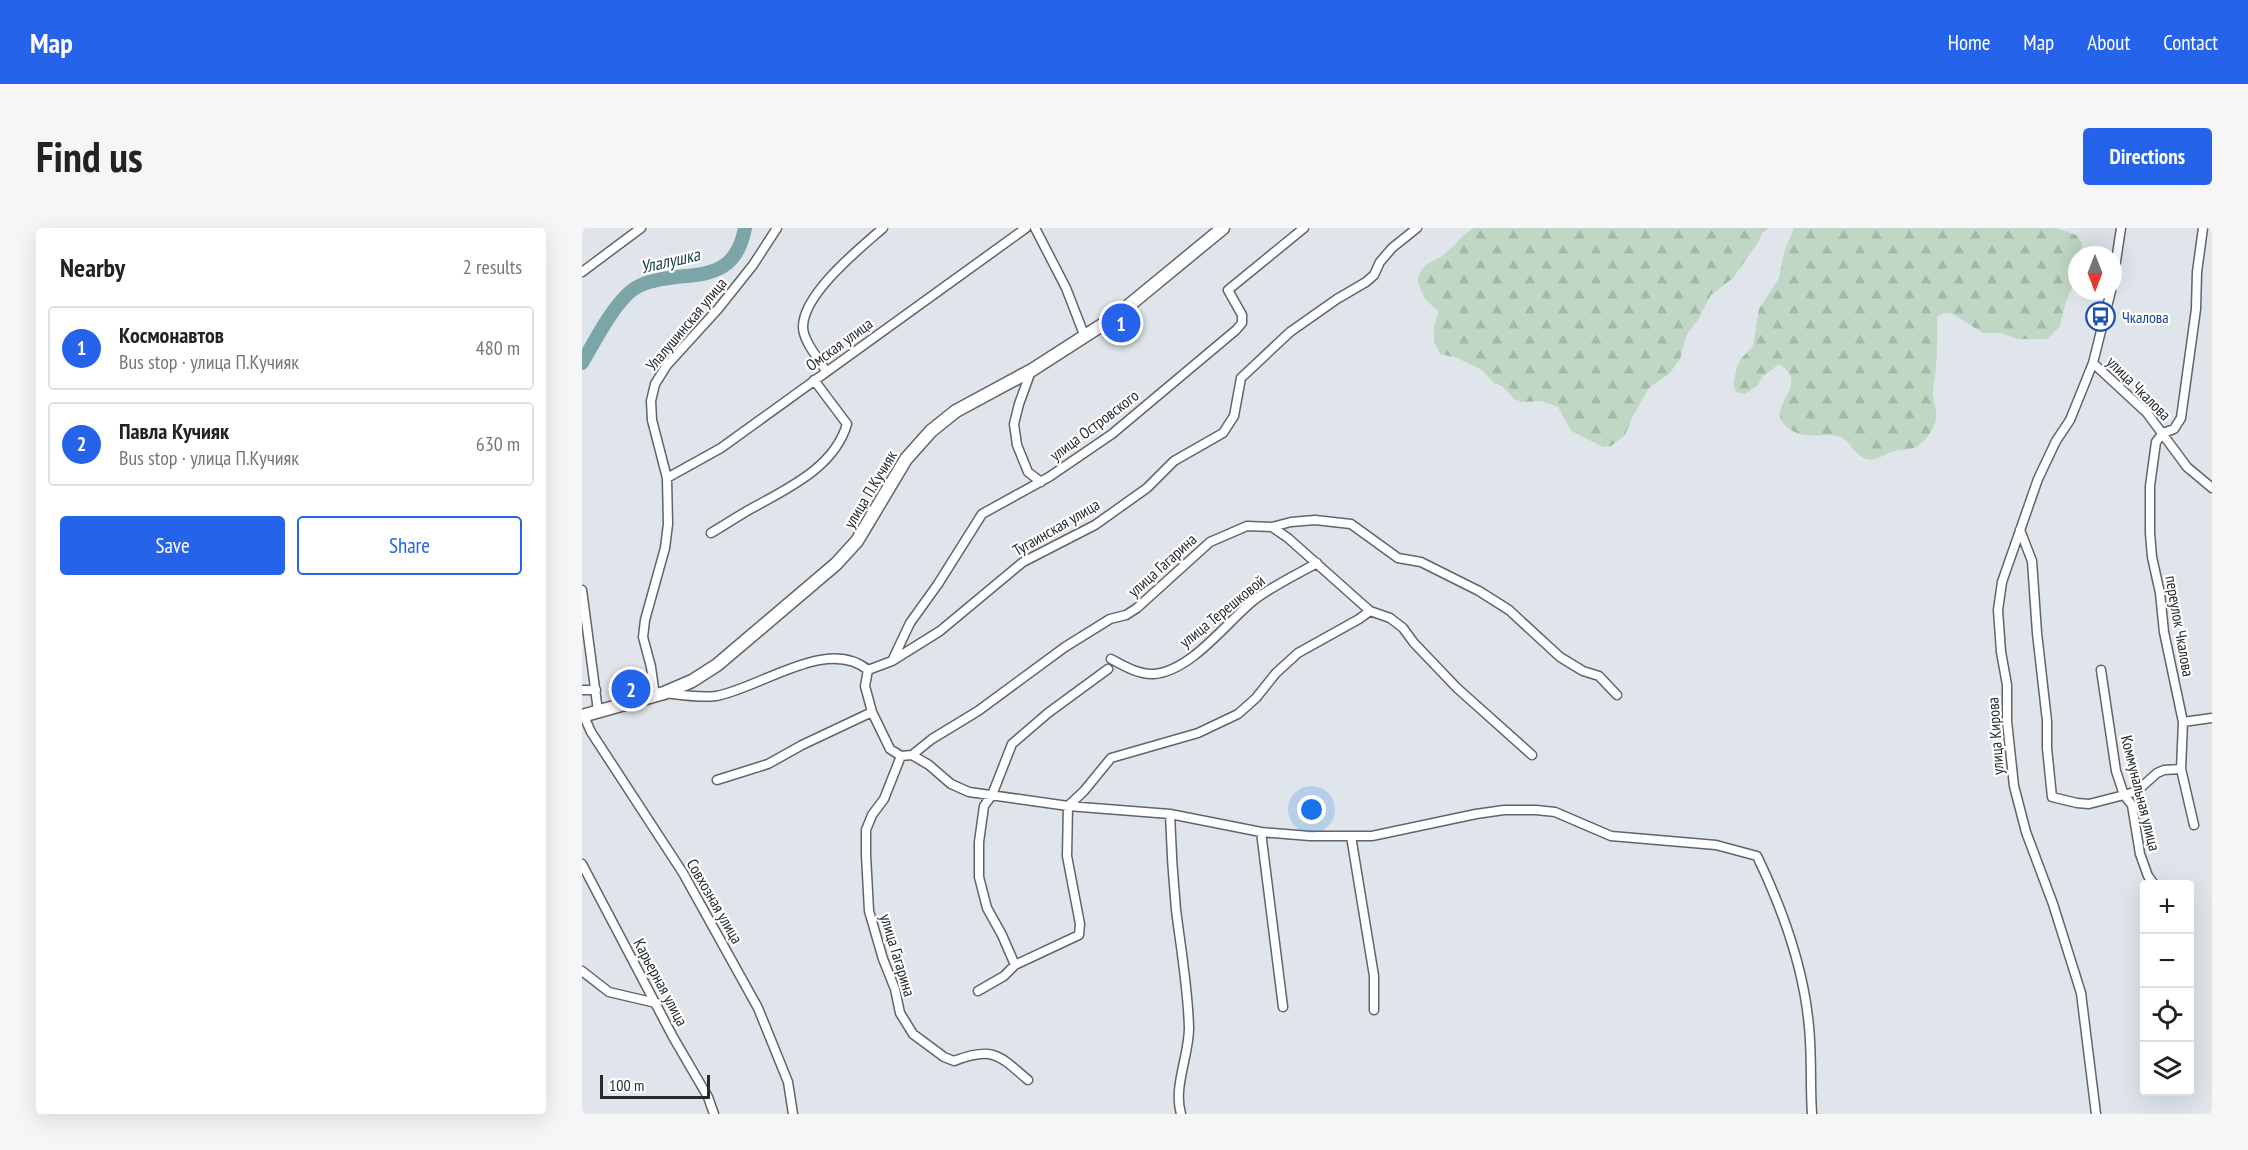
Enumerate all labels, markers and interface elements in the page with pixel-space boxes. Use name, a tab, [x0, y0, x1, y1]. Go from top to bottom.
text: Map	[30, 24, 73, 61]
text: Home	[1948, 29, 1990, 56]
text: Map	[2023, 29, 2054, 56]
text: About	[2087, 29, 2130, 56]
text: Contact	[2163, 29, 2218, 56]
button: Directions	[2083, 128, 2212, 185]
text: Find us	[36, 129, 143, 184]
water label: Улалушка	[638, 242, 703, 278]
north arrow	[2068, 246, 2122, 300]
text: Nearby	[60, 251, 125, 284]
text: 2 results	[463, 254, 522, 280]
street label: Улалушинская улица	[641, 273, 731, 375]
pin: 1	[1102, 300, 1140, 346]
bus stop icon: Чкалова	[2085, 301, 2117, 333]
place label: Чкалова	[2122, 307, 2169, 327]
street label: Омская улица	[802, 313, 876, 375]
text: Космонавтов	[119, 321, 224, 349]
text: 1	[77, 335, 86, 361]
text: 480 m	[476, 335, 520, 361]
text: Bus stop · улица П.Кучияк	[119, 349, 299, 375]
street label: улица Чкалова	[2103, 352, 2175, 424]
street label: улица Островского	[1046, 385, 1142, 465]
text: Павла Кучияк	[119, 417, 229, 445]
text: 2	[77, 431, 86, 457]
text: 630 m	[476, 431, 520, 457]
text: Bus stop · улица П.Кучияк	[119, 445, 299, 471]
street label: улица П.Кучияк	[839, 446, 901, 531]
street label: Тугаинская улица	[1009, 494, 1103, 560]
button: Save	[60, 516, 285, 575]
button: Share	[297, 516, 522, 575]
street label: улица Гагарина	[1124, 529, 1200, 601]
street label: улица Терешковой	[1175, 570, 1269, 652]
street label: переулок Чкалова	[2161, 574, 2199, 678]
pin: 2	[611, 666, 650, 712]
street label: улица Кирова	[1982, 696, 2008, 776]
street label: Коммунальная улица	[2117, 733, 2165, 853]
your location	[1297, 795, 1326, 824]
street label: Совхозная улица	[683, 855, 747, 947]
map controls	[2140, 880, 2194, 1096]
button: +	[2140, 880, 2194, 934]
street label: улица Гагарина	[876, 911, 920, 999]
button: −	[2140, 934, 2194, 988]
street label: Карьерная улица	[630, 935, 692, 1029]
button: locate	[2140, 988, 2194, 1042]
button: layers	[2140, 1042, 2194, 1096]
scale bar	[600, 1072, 710, 1100]
text: 100 m	[609, 1075, 644, 1095]

